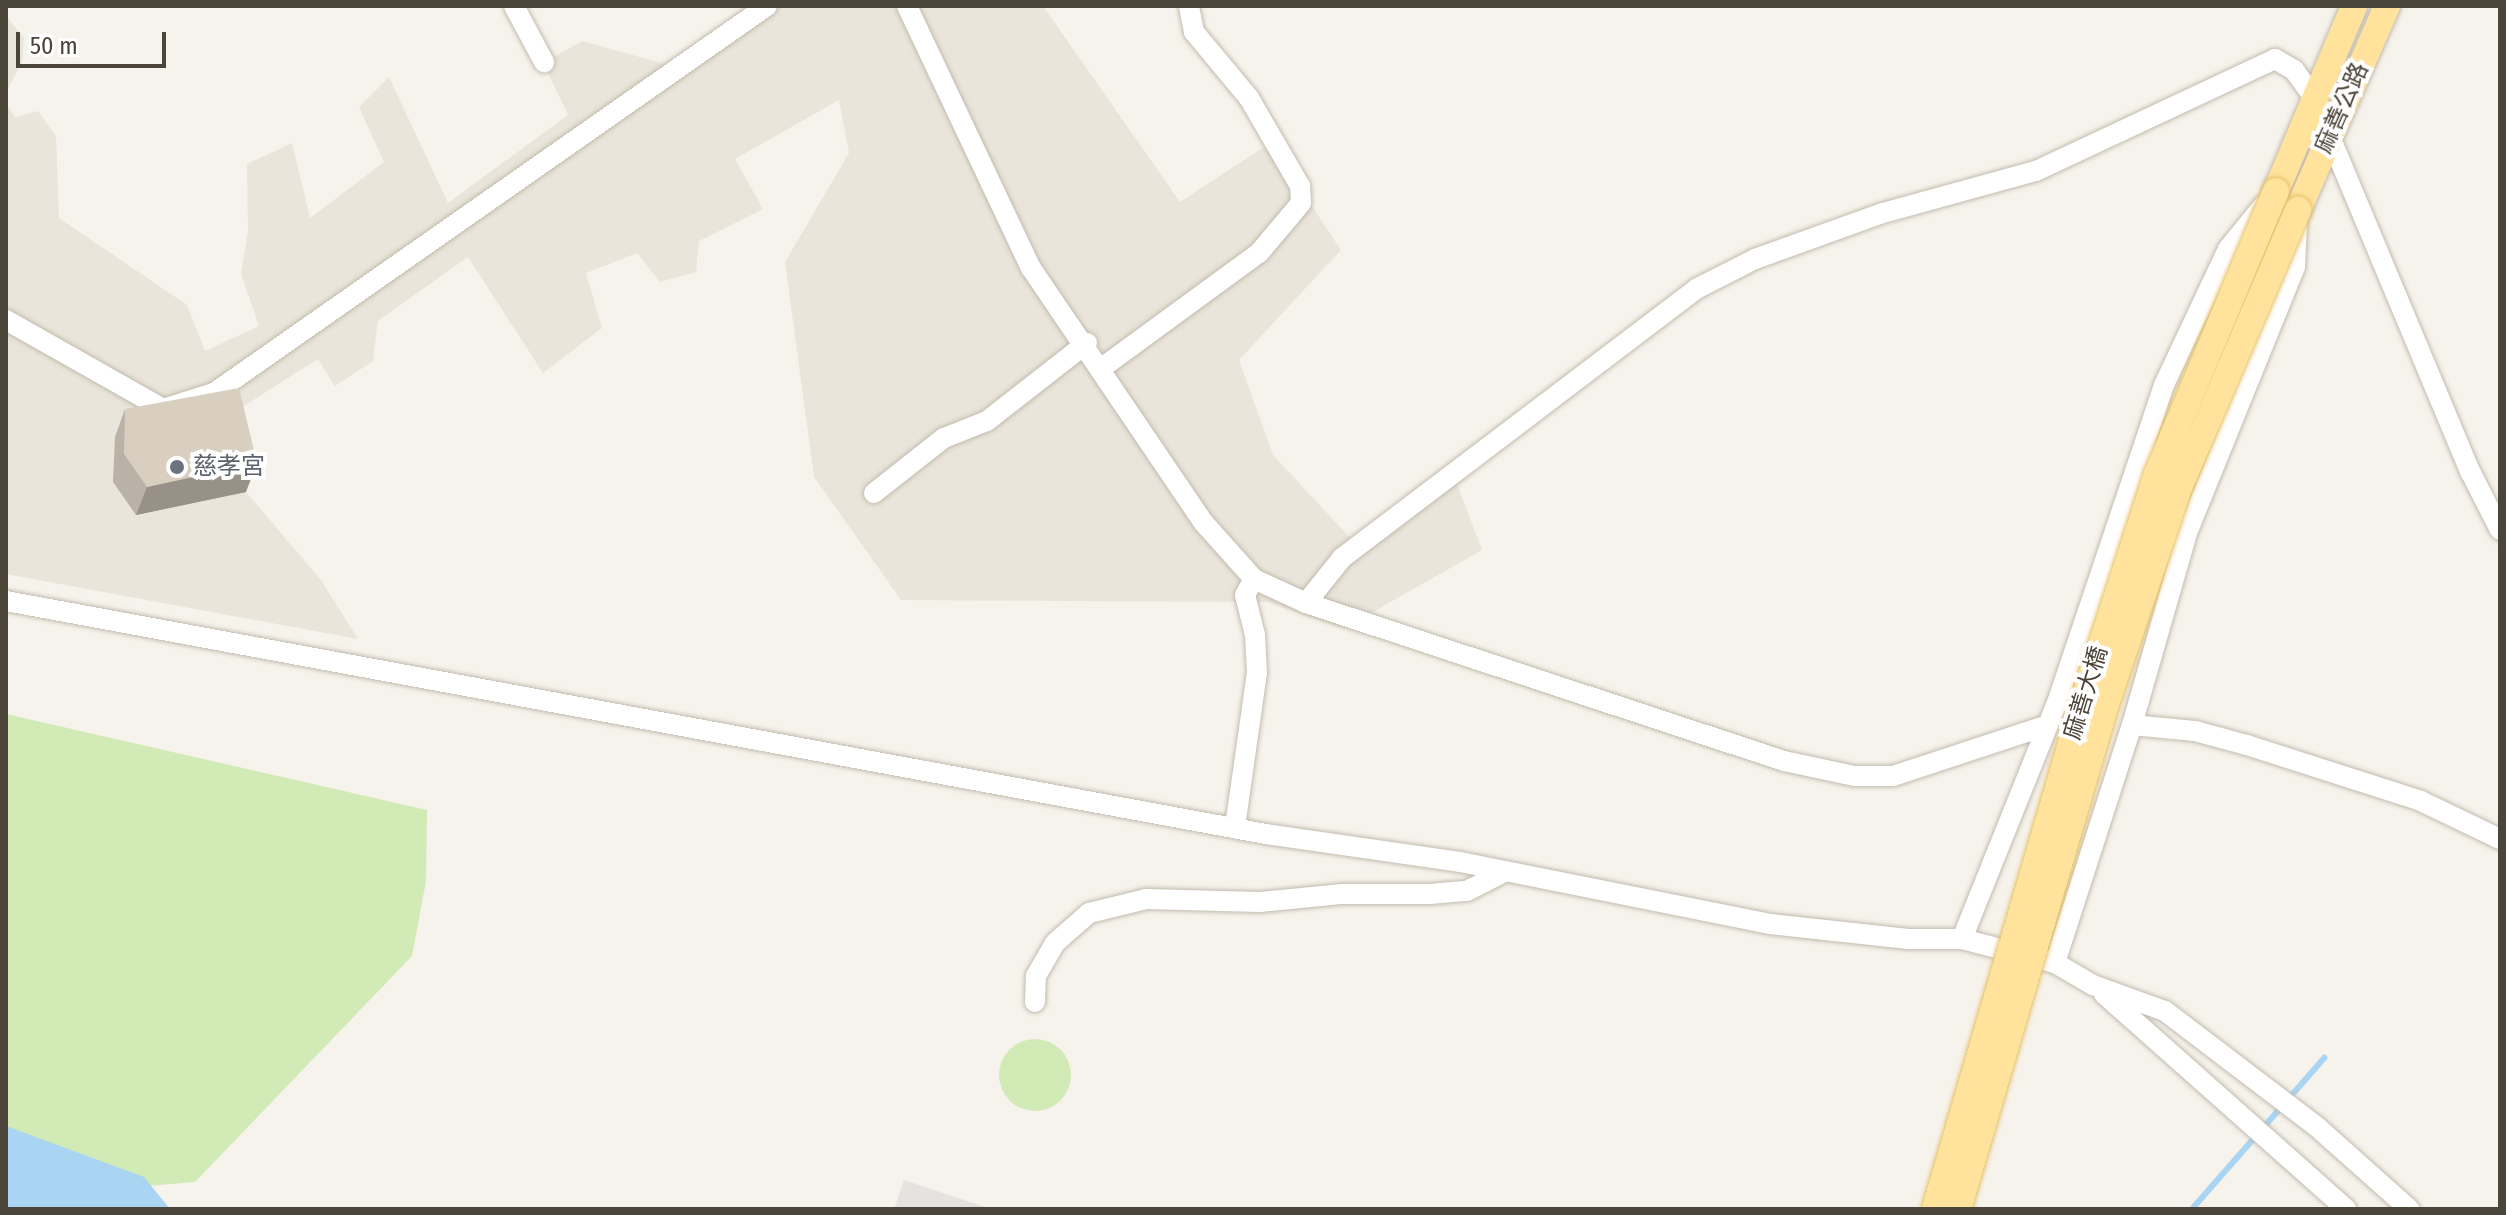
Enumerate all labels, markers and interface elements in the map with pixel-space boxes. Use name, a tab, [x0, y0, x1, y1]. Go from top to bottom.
scale bar	[20, 16, 170, 66]
text: 50 m	[30, 32, 78, 60]
street label: 麻善公路	[2309, 58, 2375, 158]
place label: 慈孝宮	[193, 453, 265, 481]
marker: 慈孝宮	[168, 458, 186, 476]
street label: 麻善大橋	[2058, 643, 2114, 743]

